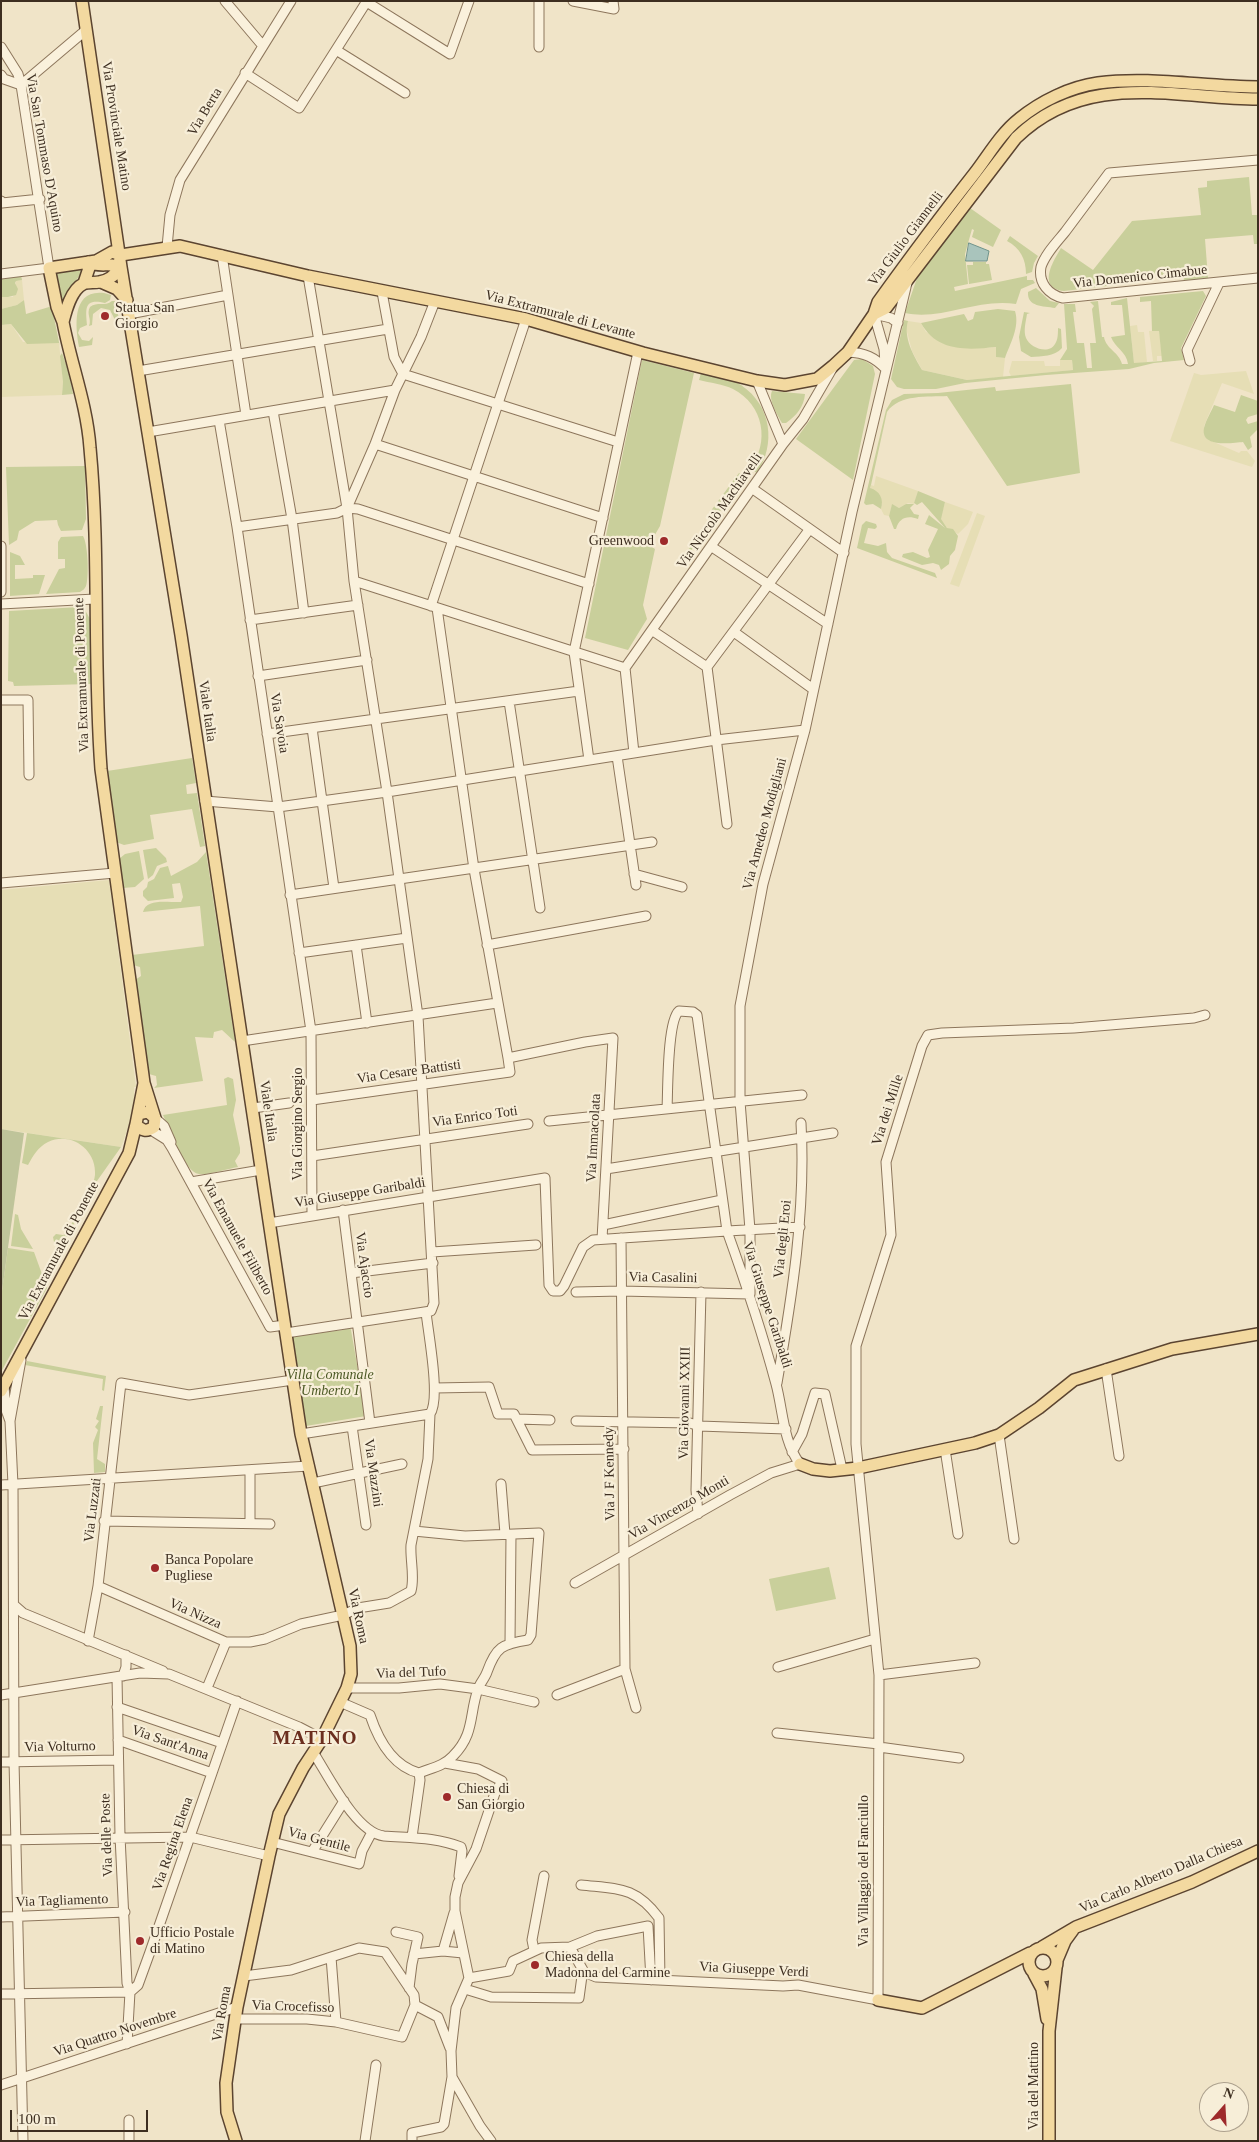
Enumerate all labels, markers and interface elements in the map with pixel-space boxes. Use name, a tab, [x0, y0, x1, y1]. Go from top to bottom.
street label: Via Provinciale Matino	[97, 60, 135, 192]
street label: Via San Tommaso D'Aquino	[22, 72, 66, 234]
street label: Via Berta	[184, 85, 226, 139]
street label: Via Giulio Giannelli	[865, 188, 947, 290]
street label: Via Domenico Cimabue	[1072, 262, 1208, 292]
street label: Via Extramurale di Levante	[483, 287, 637, 343]
place label: Statua San Giorgio	[115, 300, 174, 332]
marker: Statua San Giorgio	[99, 310, 111, 322]
street label: Via Niccolò Machiavelli	[674, 450, 766, 572]
place label: Greenwood	[589, 533, 654, 549]
marker: Greenwood	[658, 535, 670, 547]
street label: Via Extramurale di Ponente	[71, 597, 93, 753]
street label: Viale Italia	[194, 679, 220, 743]
street label: Via Savoia	[266, 692, 292, 754]
street label: Via Amedeo Modigliani	[739, 756, 791, 892]
street label: Via Cesare Battisti	[356, 1056, 462, 1088]
street label: Via Giorgino Sergio	[290, 1068, 306, 1180]
street label: Via dei Mille	[869, 1072, 907, 1148]
street label: Viale Italia	[255, 1079, 281, 1143]
street label: Via Immacolata	[583, 1093, 605, 1183]
street label: Via Enrico Toti	[431, 1103, 519, 1131]
street label: Via Giuseppe Garibaldi	[293, 1174, 427, 1212]
street label: Via Emanuele Filiberto	[198, 1176, 276, 1298]
street label: Via Extramurale di Ponente	[15, 1179, 103, 1323]
street label: Via degli Eroi	[771, 1199, 795, 1279]
street label: Via Ajaccio	[351, 1231, 377, 1299]
street label: Via Giuseppe Garibaldi	[739, 1240, 795, 1370]
street label: Via Casalini	[628, 1269, 698, 1287]
street label: Via Giovanni XXIII	[676, 1347, 694, 1459]
park label: Villa Comunale Umberto I	[286, 1367, 374, 1400]
street label: Via J F Kennedy	[601, 1427, 619, 1521]
street label: Via Mazzini	[360, 1438, 386, 1508]
street label: Via Vincenzo Monti	[626, 1472, 732, 1544]
street label: Via Luzzati	[81, 1477, 105, 1543]
place label: Banca Popolare Pugliese	[165, 1552, 253, 1584]
marker: Banca Popolare Pugliese	[149, 1562, 161, 1574]
street label: Via Roma	[344, 1587, 372, 1645]
street label: Via Nizza	[166, 1595, 224, 1633]
street label: Via del Tufo	[376, 1663, 446, 1683]
street label: Via Sant'Anna	[129, 1722, 211, 1764]
district label: MATINO	[272, 1728, 358, 1750]
street label: Via Volturno	[24, 1738, 96, 1756]
place label: Chiesa di San Giorgio	[457, 1781, 525, 1814]
marker: Chiesa di San Giorgio	[441, 1791, 453, 1803]
street label: Via delle Poste	[97, 1793, 117, 1877]
street label: Via Regina Elena	[149, 1795, 197, 1893]
street label: Via Villaggio del Fanciullo	[856, 1795, 872, 1947]
street label: Via Gentile	[286, 1824, 352, 1856]
street label: Via Carlo Alberto Dalla Chiesa	[1077, 1833, 1245, 1917]
street label: Via Tagliamento	[15, 1891, 109, 1911]
place label: Ufficio Postale di Matino	[150, 1925, 234, 1958]
marker: Ufficio Postale di Matino	[134, 1935, 146, 1947]
place label: Chiesa della Madonna del Carmine	[545, 1949, 670, 1981]
marker: Chiesa della Madonna del Carmine	[529, 1959, 541, 1971]
street label: Via Giuseppe Verdi	[699, 1959, 809, 1981]
street label: Via Roma	[209, 1985, 235, 2043]
street label: Via Crocefisso	[251, 1997, 335, 2017]
street label: Via Quattro Novembre	[51, 2005, 179, 2061]
street label: Via del Mattino	[1026, 2042, 1042, 2130]
north arrow	[1199, 2082, 1249, 2132]
text: N	[1221, 2085, 1236, 2102]
scale bar	[12, 2100, 150, 2132]
text: 100 m	[18, 2111, 56, 2127]

